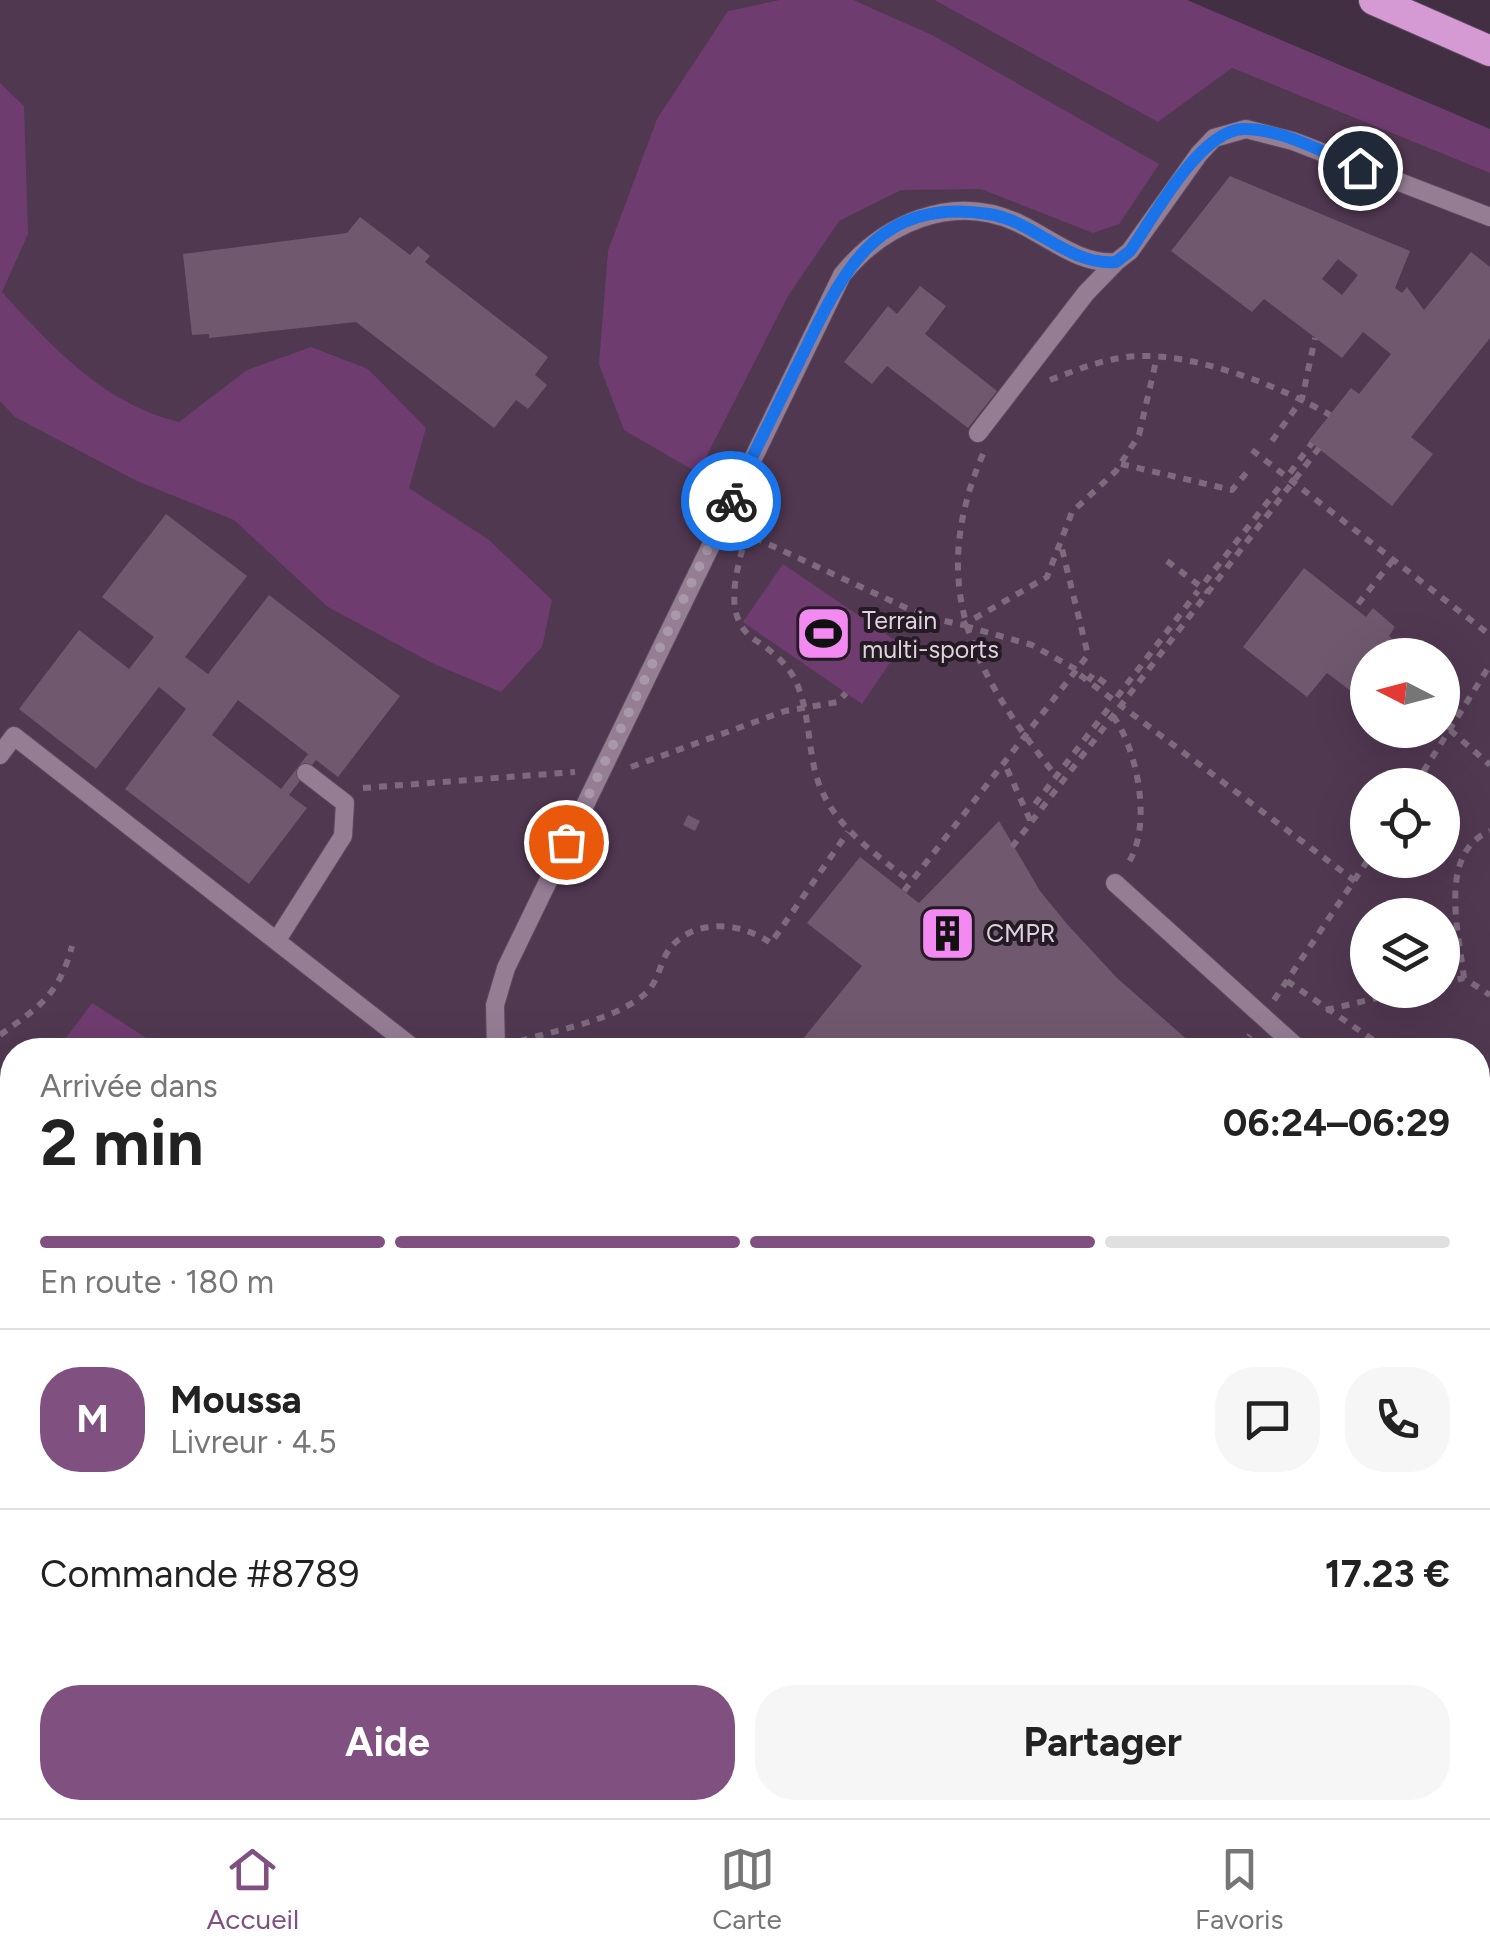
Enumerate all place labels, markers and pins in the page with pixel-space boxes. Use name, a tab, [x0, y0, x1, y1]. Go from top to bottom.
pin	[1318, 126, 1403, 211]
sports icon: Terrain multi-sports	[793, 604, 853, 664]
place label: Terrain multi-sports	[862, 605, 999, 664]
pin	[524, 800, 609, 885]
building icon: CMPR	[917, 903, 977, 963]
place label: CMPR	[986, 918, 1055, 948]

